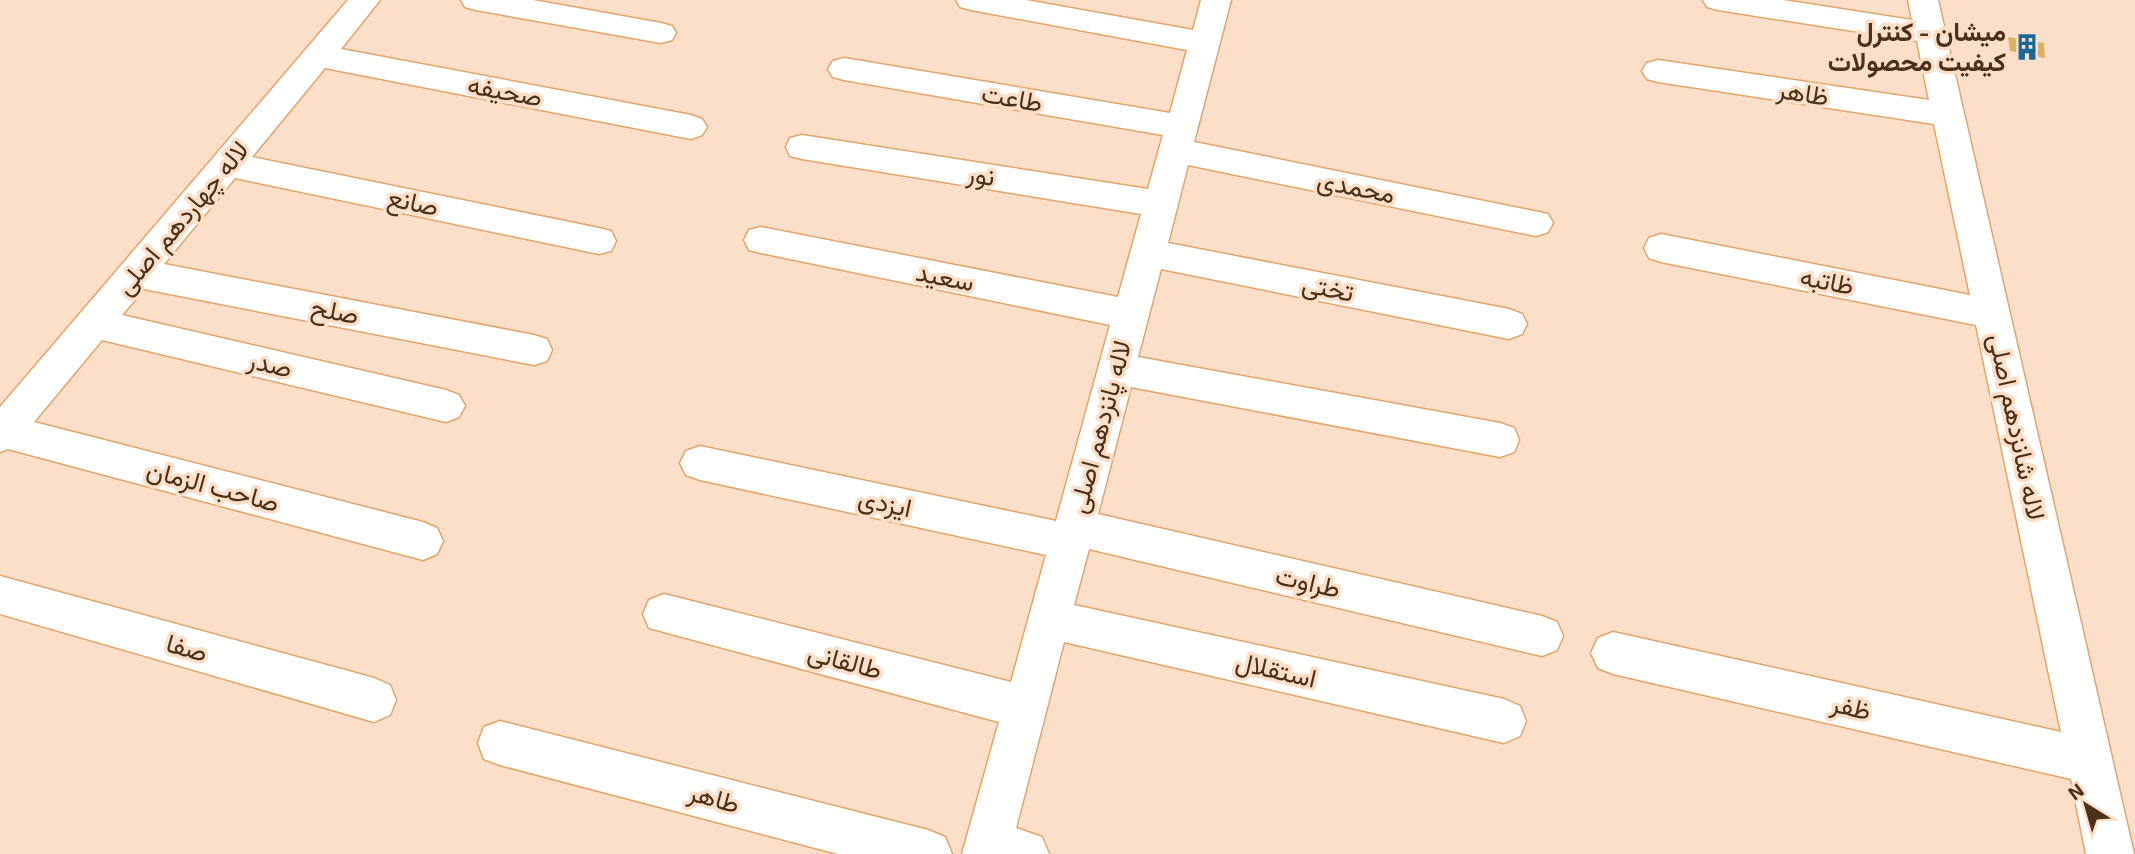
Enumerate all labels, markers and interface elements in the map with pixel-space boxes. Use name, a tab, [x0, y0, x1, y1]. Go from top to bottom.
place label: میشان - کنترل کیفیت محصولات	[1828, 15, 2006, 78]
building icon: میشان - کنترل کیفیت محصولات	[2012, 32, 2042, 62]
street label: صحیفه	[465, 67, 545, 113]
street label: ظاهر	[1774, 72, 1831, 113]
street label: طاعت	[979, 76, 1045, 117]
street label: لاله چهاردهم اصلی	[107, 134, 257, 303]
street label: نور	[964, 156, 997, 193]
street label: محمدی	[1314, 163, 1398, 210]
street label: صانع	[384, 180, 442, 225]
street label: سعید	[913, 255, 977, 297]
street label: ظاتبه	[1798, 259, 1857, 301]
street label: تختی	[1299, 266, 1357, 309]
street label: صلح	[308, 290, 362, 333]
street label: لاله شانزدهم اصلی	[1981, 331, 2053, 523]
street label: لاله پانزدهم اصلی	[1061, 337, 1140, 517]
street label: صدر	[244, 342, 295, 385]
street label: صاحب الزمان	[143, 452, 283, 519]
street label: ایزدی	[855, 481, 915, 524]
street label: طراوت	[1272, 558, 1344, 605]
street label: صفا	[163, 626, 212, 667]
street label: طالقانی	[805, 635, 886, 686]
street label: استقلال	[1233, 644, 1320, 695]
street label: ظفر	[1827, 686, 1874, 727]
north arrow	[2051, 770, 2121, 840]
street label: طاهر	[684, 775, 743, 820]
text: N	[2063, 778, 2088, 804]

